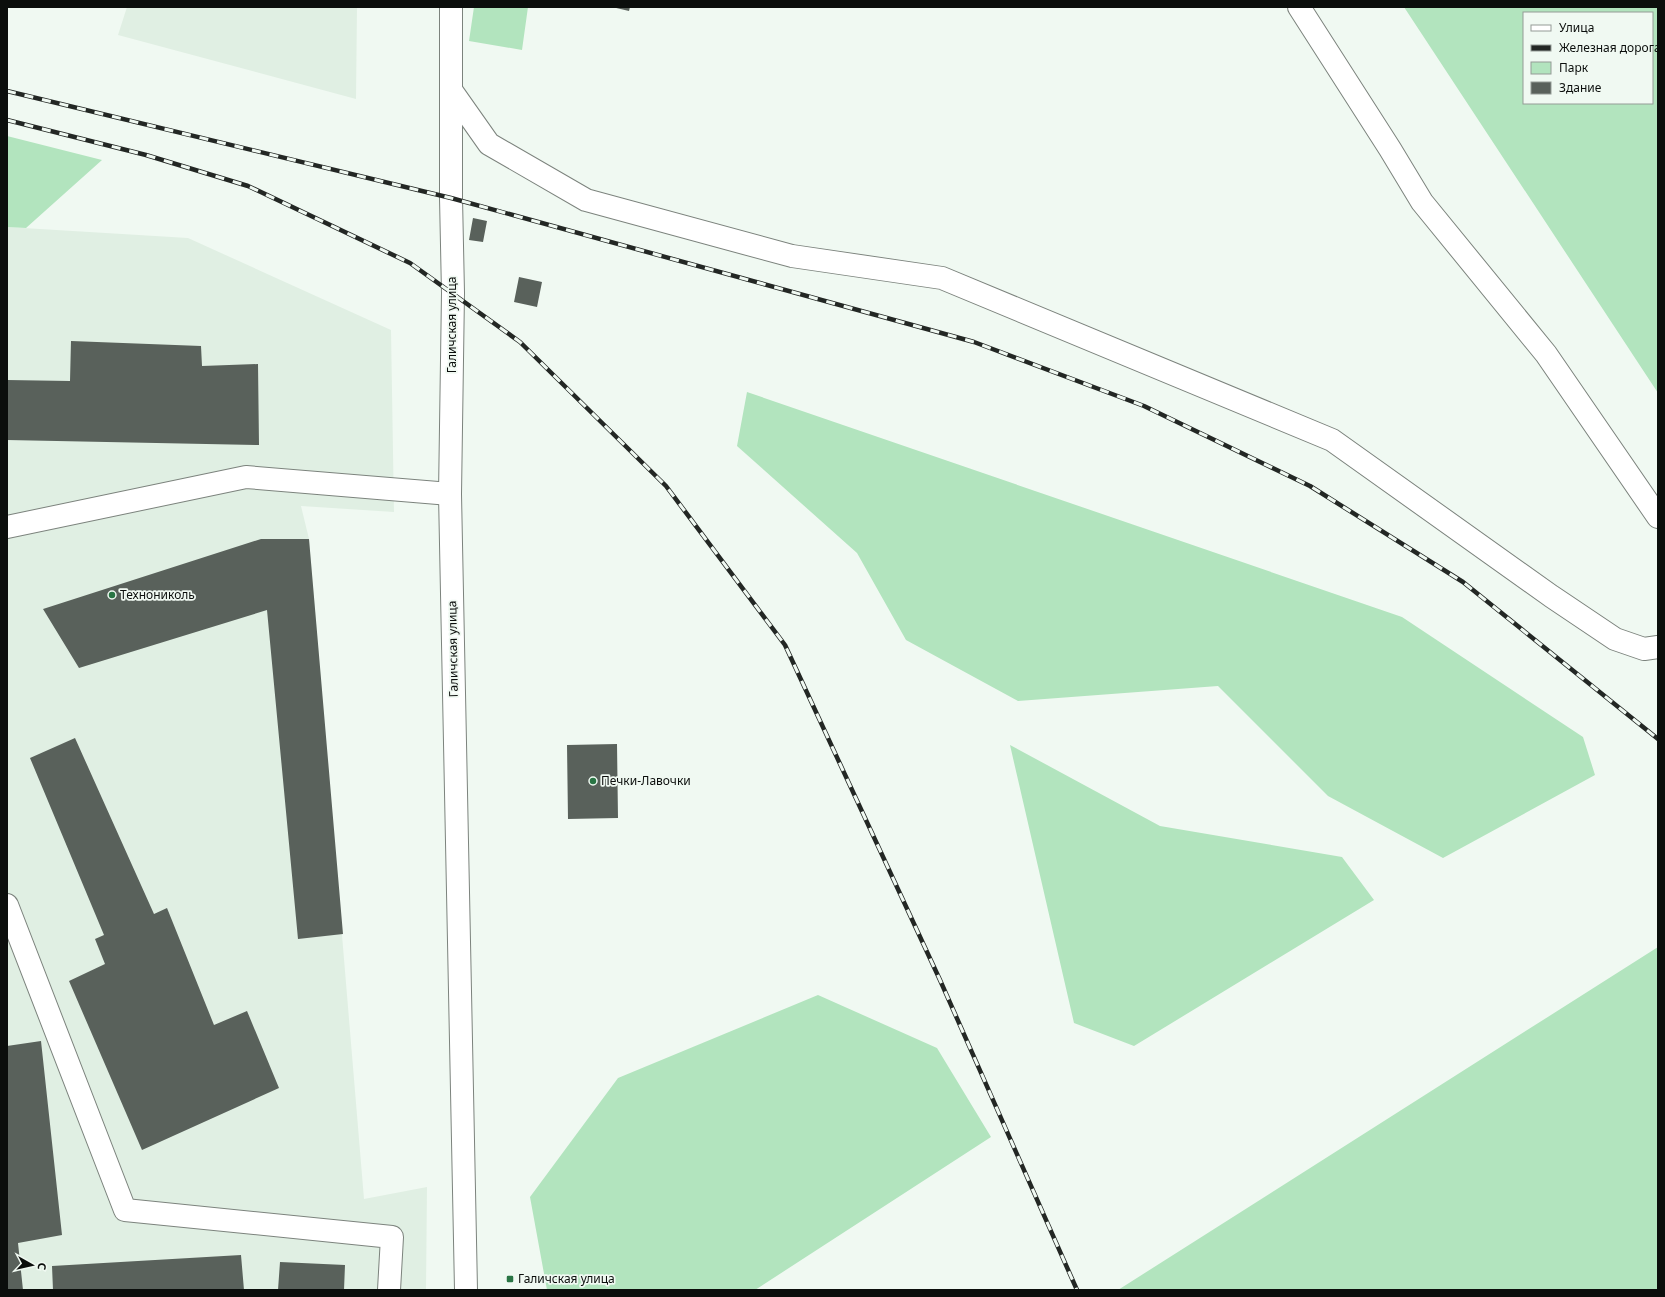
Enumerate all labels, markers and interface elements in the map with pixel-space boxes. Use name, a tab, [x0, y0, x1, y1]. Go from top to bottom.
legend	[1523, 12, 1653, 104]
text: Улица	[1559, 19, 1594, 36]
text: Железная дорога	[1559, 39, 1661, 56]
text: Парк	[1559, 59, 1589, 76]
text: Здание	[1559, 79, 1602, 96]
street label: Галичская улица	[443, 277, 460, 373]
place label: Технониколь	[120, 586, 195, 603]
marker: Технониколь	[107, 590, 117, 600]
street label: Галичская улица	[443, 601, 462, 697]
place label: Печки-Лавочки	[601, 772, 691, 789]
marker: Печки-Лавочки	[588, 776, 598, 786]
north arrow	[12, 1245, 52, 1285]
text: С	[34, 1262, 50, 1271]
place label: Галичская улица	[518, 1270, 615, 1287]
marker: Галичская улица	[505, 1274, 515, 1284]

